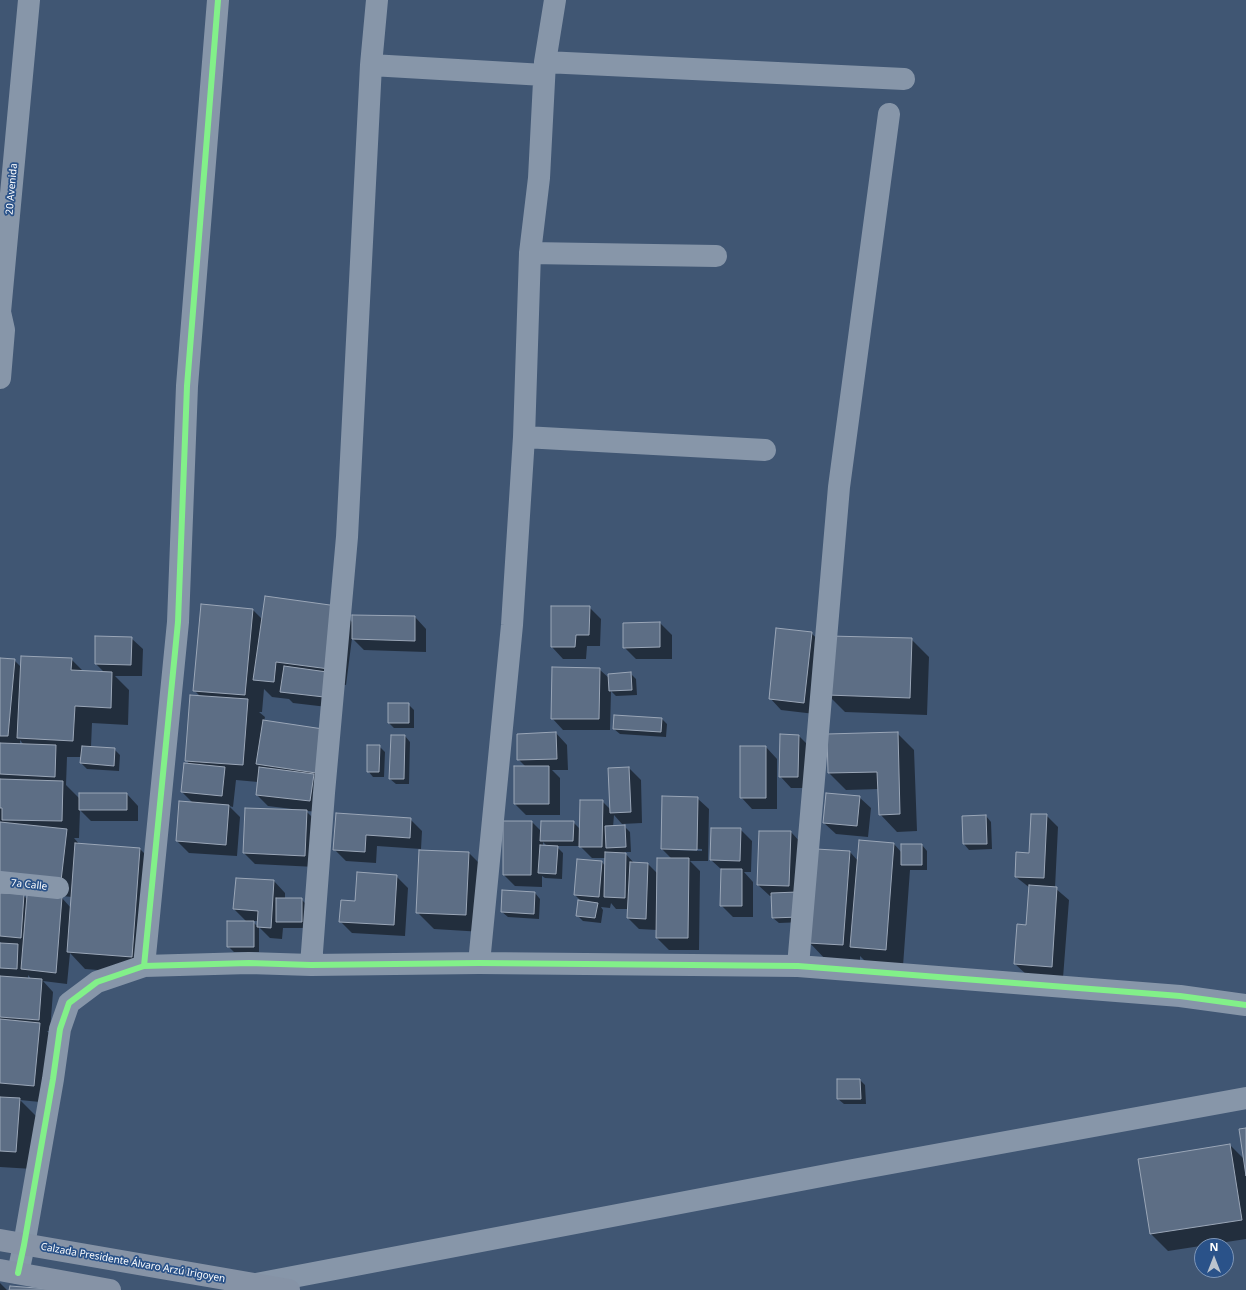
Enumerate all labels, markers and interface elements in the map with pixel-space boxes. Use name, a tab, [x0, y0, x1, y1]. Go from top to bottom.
street label: 20 Avenida	[4, 163, 20, 215]
street label: 7a Calle	[10, 877, 48, 893]
north arrow	[1194, 1238, 1234, 1278]
text: N	[1210, 1239, 1218, 1254]
street label: Calzada Presidente Álvaro Arzú Irigoyen	[40, 1241, 226, 1285]

